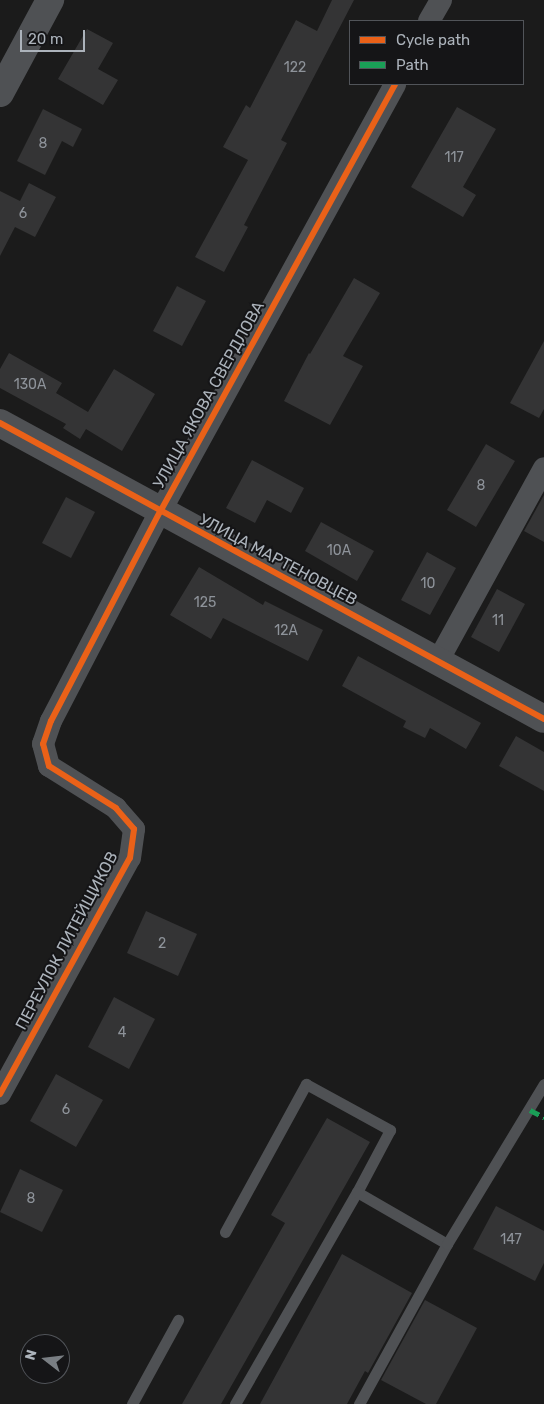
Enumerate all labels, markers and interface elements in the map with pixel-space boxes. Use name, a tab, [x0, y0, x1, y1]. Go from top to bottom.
scale bar	[22, 20, 88, 52]
legend	[349, 20, 524, 85]
text: 20 m	[28, 30, 63, 48]
text: Cycle path	[396, 31, 470, 49]
text: Path	[396, 56, 429, 74]
house number: 122	[284, 60, 306, 76]
house number: 8	[39, 136, 47, 152]
house number: 117	[444, 150, 464, 166]
house number: 6	[19, 206, 27, 222]
street label: УЛИЦА ЯКОВА СВЕРДЛОВА	[149, 298, 269, 492]
house number: 130А	[14, 377, 46, 393]
house number: 8	[477, 478, 485, 494]
street label: УЛИЦА МАРТЕНОВЦЕВ	[196, 510, 360, 610]
house number: 10А	[327, 543, 351, 559]
house number: 10	[421, 576, 435, 592]
house number: 125	[194, 595, 216, 611]
house number: 11	[492, 613, 504, 629]
house number: 12А	[274, 623, 298, 639]
street label: ПЕРЕУЛОК ЛИТЕЙЩИКОВ	[12, 849, 122, 1033]
house number: 2	[158, 936, 166, 952]
house number: 4	[118, 1025, 126, 1041]
house number: 6	[62, 1102, 70, 1118]
house number: 8	[27, 1191, 35, 1207]
house number: 147	[500, 1232, 522, 1248]
north arrow	[20, 1334, 70, 1384]
text: N	[21, 1348, 41, 1362]

